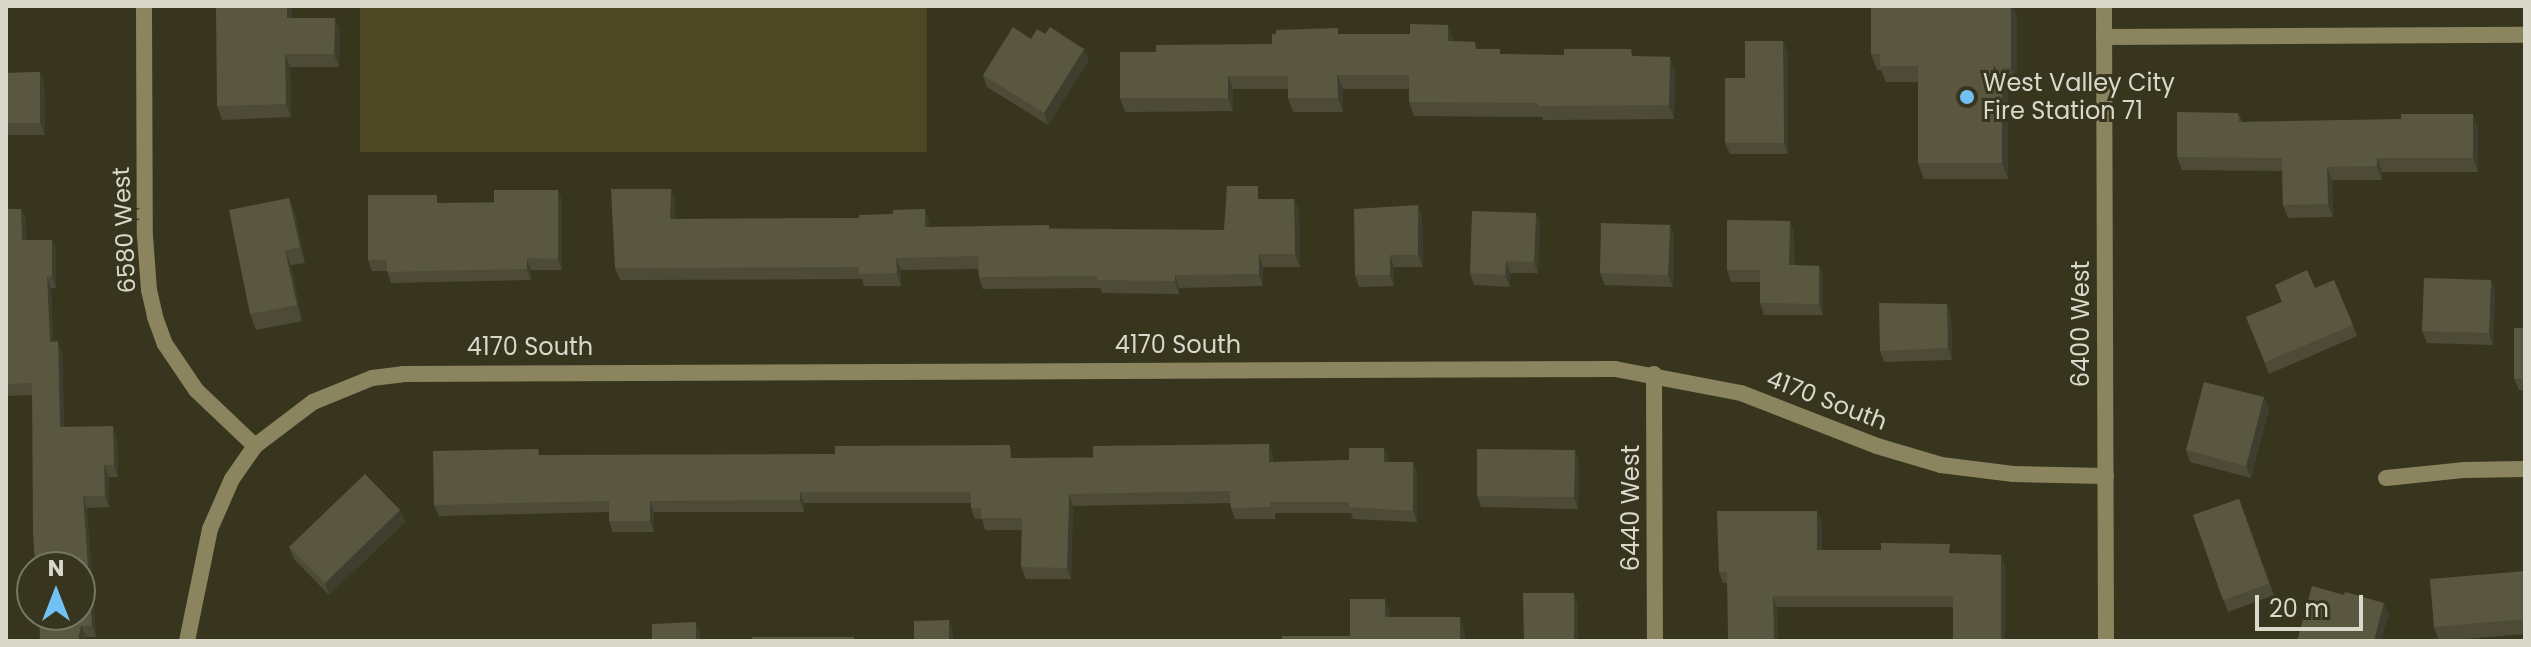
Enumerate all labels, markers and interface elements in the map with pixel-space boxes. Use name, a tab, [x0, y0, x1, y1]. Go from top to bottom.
place label: West Valley City Fire Station 71	[1983, 69, 2175, 125]
marker: West Valley City Fire Station 71	[1958, 88, 1976, 106]
street label: 6580 West	[106, 166, 142, 294]
street label: 6400 West	[2067, 261, 2095, 387]
street label: 4170 South	[1115, 331, 1241, 359]
street label: 4170 South	[467, 333, 593, 361]
street label: 4170 South	[1763, 364, 1891, 436]
street label: 6440 West	[1617, 445, 1645, 571]
north arrow	[16, 551, 96, 631]
text: N	[48, 553, 64, 584]
scale bar	[2259, 579, 2367, 629]
text: 20 m	[2269, 592, 2329, 625]

